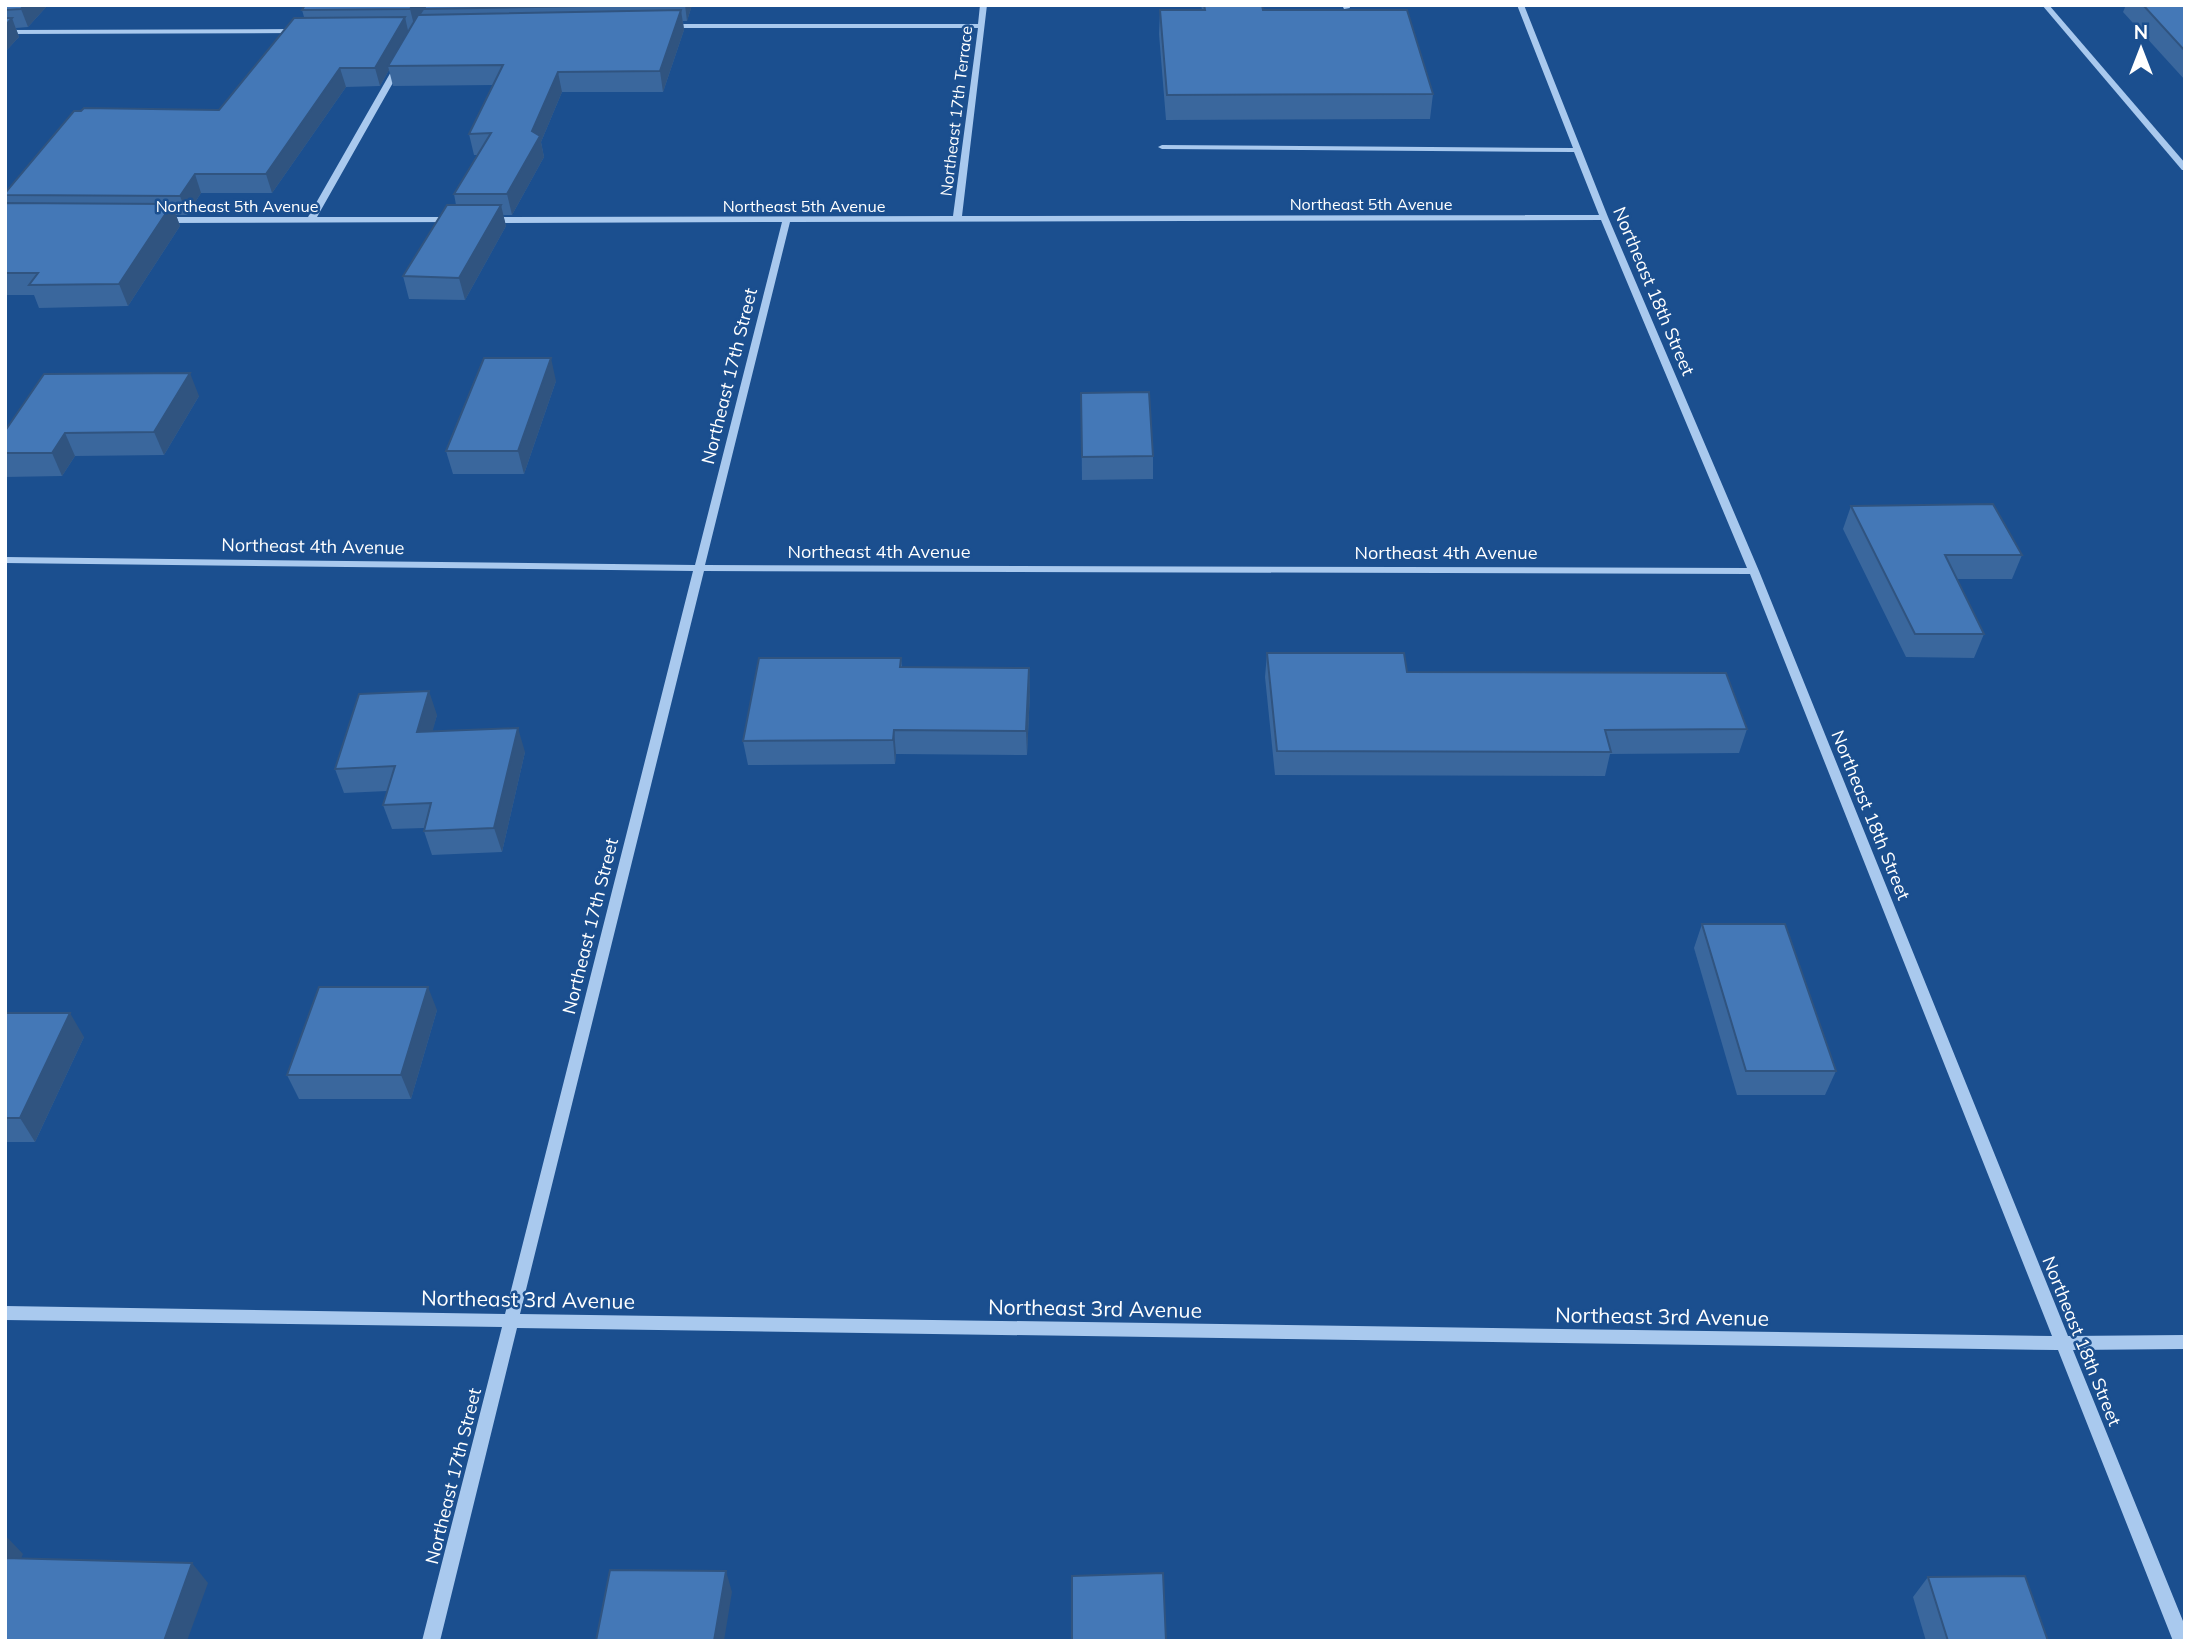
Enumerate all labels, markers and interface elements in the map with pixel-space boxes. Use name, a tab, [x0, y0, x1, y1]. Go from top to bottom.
north arrow	[2106, 14, 2176, 84]
text: N	[2134, 20, 2148, 44]
street label: Northeast 17th Terrace	[936, 25, 976, 197]
street label: Northeast 5th Avenue	[1290, 194, 1452, 214]
street label: Northeast 5th Avenue	[156, 196, 318, 216]
street label: Northeast 5th Avenue	[723, 196, 885, 216]
street label: Northeast 18th Street	[1608, 203, 1700, 379]
street label: Northeast 17th Street	[696, 285, 762, 467]
street label: Northeast 4th Avenue	[221, 533, 405, 559]
street label: Northeast 4th Avenue	[787, 540, 971, 563]
street label: Northeast 4th Avenue	[1354, 541, 1538, 564]
street label: Northeast 18th Street	[1826, 727, 1916, 903]
street label: Northeast 17th Street	[557, 835, 623, 1017]
street label: Northeast 18th Street	[2037, 1253, 2127, 1429]
street label: Northeast 3rd Avenue	[421, 1284, 635, 1314]
street label: Northeast 3rd Avenue	[988, 1293, 1202, 1323]
street label: Northeast 3rd Avenue	[1555, 1301, 1769, 1331]
street label: Northeast 17th Street	[420, 1385, 486, 1567]

